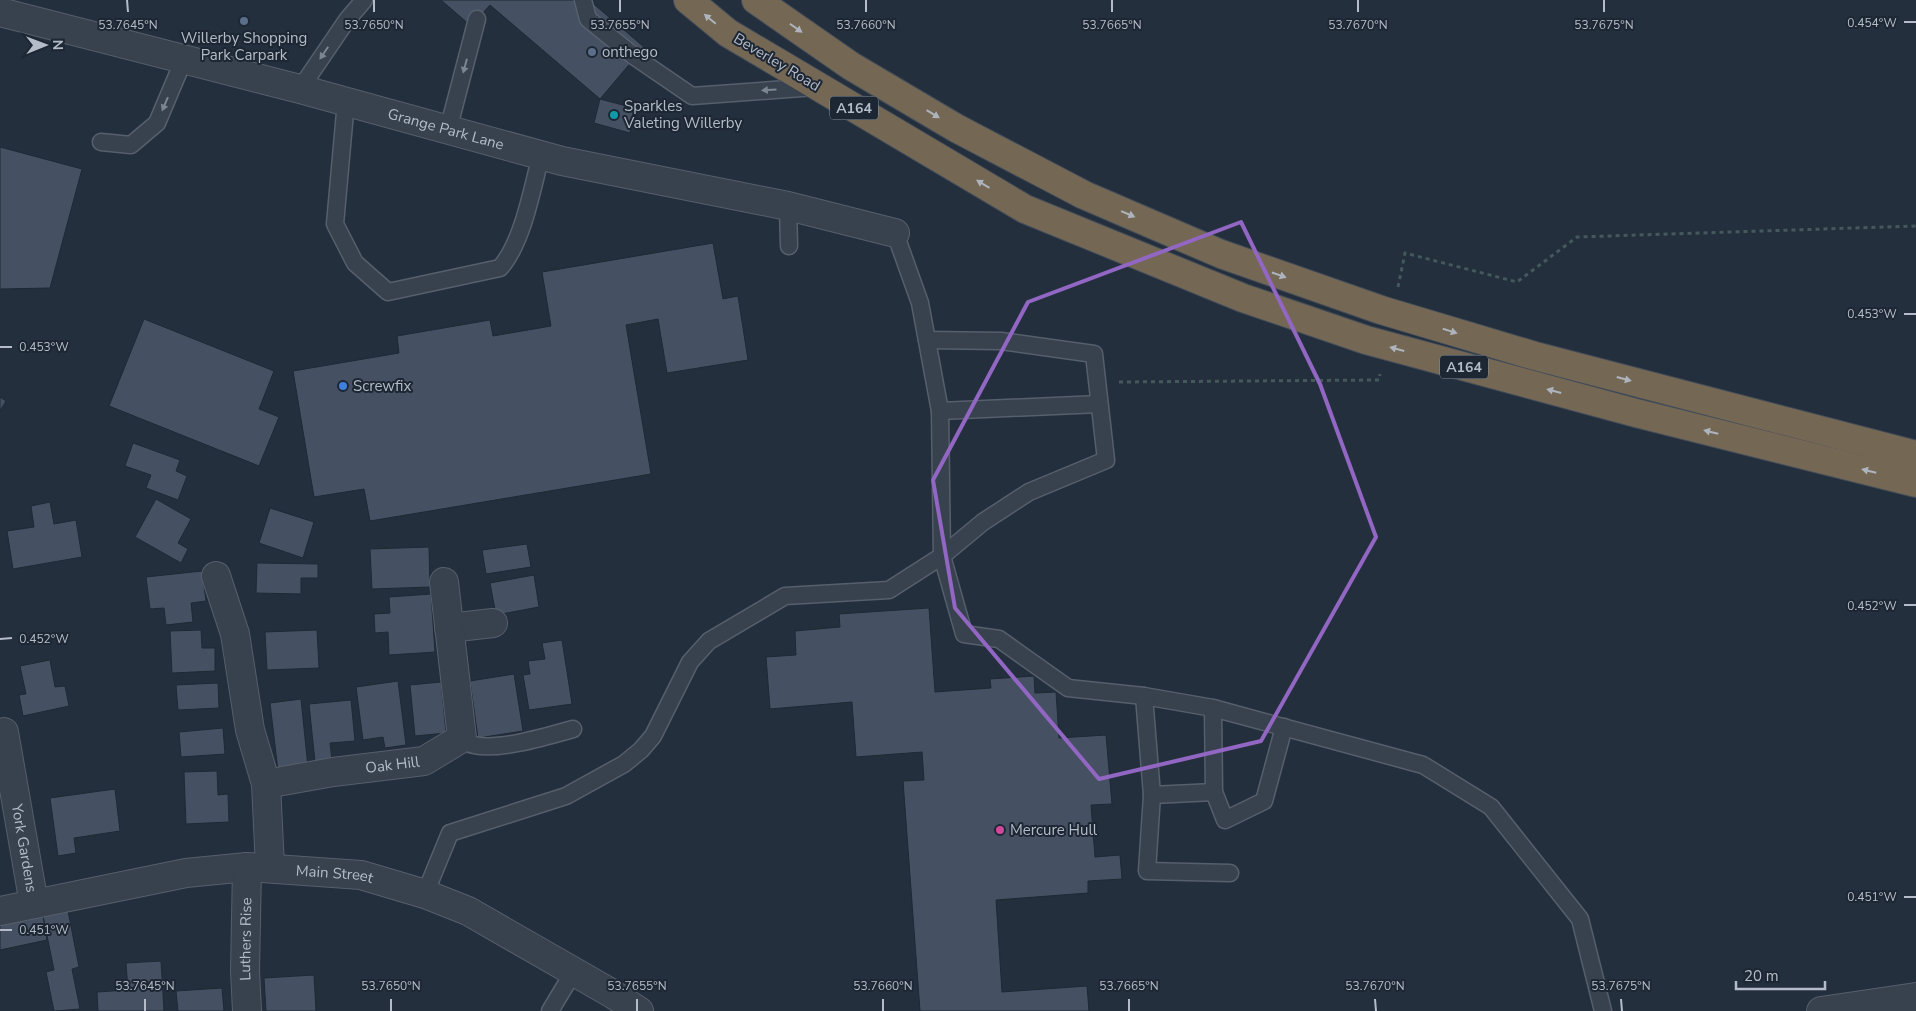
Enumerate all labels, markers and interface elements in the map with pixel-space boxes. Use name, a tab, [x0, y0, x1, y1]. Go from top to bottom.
one-way arrow	[704, 13, 717, 24]
marker: Willerby Shopping Park Carpark	[238, 15, 250, 27]
text: 0.454°W	[1847, 15, 1897, 31]
text: 53.7645°N	[98, 17, 158, 33]
text: 53.7650°N	[344, 17, 404, 33]
text: 53.7655°N	[590, 17, 650, 33]
text: 53.7660°N	[836, 17, 896, 33]
text: 53.7665°N	[1082, 17, 1142, 33]
text: 53.7670°N	[1328, 17, 1388, 33]
text: 53.7675°N	[1574, 17, 1634, 33]
north arrow	[20, 20, 70, 70]
one-way arrow	[789, 23, 803, 33]
place label: Willerby Shopping Park Carpark	[181, 28, 307, 65]
street label: Beverley Road	[730, 28, 824, 96]
text: N	[48, 39, 67, 50]
place label: onthego	[602, 42, 658, 62]
one-way arrow	[319, 46, 329, 60]
marker: onthego	[586, 46, 598, 58]
one-way arrow	[460, 59, 468, 74]
one-way arrow	[761, 86, 777, 94]
place label: Sparkles Valeting Willerby	[623, 96, 742, 133]
road number: A164	[830, 96, 878, 120]
one-way arrow	[160, 97, 168, 111]
street label: Grange Park Lane	[385, 104, 506, 155]
marker: Sparkles Valeting Willerby	[608, 109, 620, 121]
one-way arrow	[927, 110, 940, 119]
one-way arrow	[977, 180, 990, 189]
one-way arrow	[1121, 211, 1136, 219]
one-way arrow	[1272, 272, 1287, 279]
text: 0.453°W	[1847, 306, 1897, 322]
one-way arrow	[1443, 327, 1458, 335]
text: 0.453°W	[19, 339, 69, 355]
one-way arrow	[1389, 344, 1404, 352]
road number: A164	[1440, 356, 1488, 378]
place label: Screwfix	[353, 376, 411, 396]
one-way arrow	[1616, 376, 1631, 384]
marker: Screwfix	[337, 380, 349, 392]
one-way arrow	[1546, 386, 1561, 394]
one-way arrow	[1704, 427, 1719, 435]
one-way arrow	[1861, 467, 1876, 475]
text: 0.452°W	[1847, 598, 1897, 614]
text: 0.452°W	[19, 631, 69, 647]
street label: Oak Hill	[364, 752, 421, 778]
street label: York Gardens	[7, 801, 42, 894]
place label: Mercure Hull	[1010, 820, 1098, 840]
marker: Mercure Hull	[994, 824, 1006, 836]
street label: Main Street	[295, 860, 376, 888]
text: 0.451°W	[1847, 889, 1897, 905]
street label: Luthers Rise	[235, 897, 256, 981]
text: 0.451°W	[19, 922, 69, 938]
scale bar	[1736, 958, 1825, 990]
text: 20 m	[1744, 966, 1779, 986]
text: 53.7645°N	[115, 978, 175, 994]
text: 53.7650°N	[361, 978, 421, 994]
text: 53.7655°N	[607, 978, 667, 994]
text: 53.7660°N	[853, 978, 913, 994]
text: 53.7665°N	[1099, 978, 1159, 994]
text: 53.7670°N	[1345, 978, 1405, 994]
text: 53.7675°N	[1591, 978, 1651, 994]

